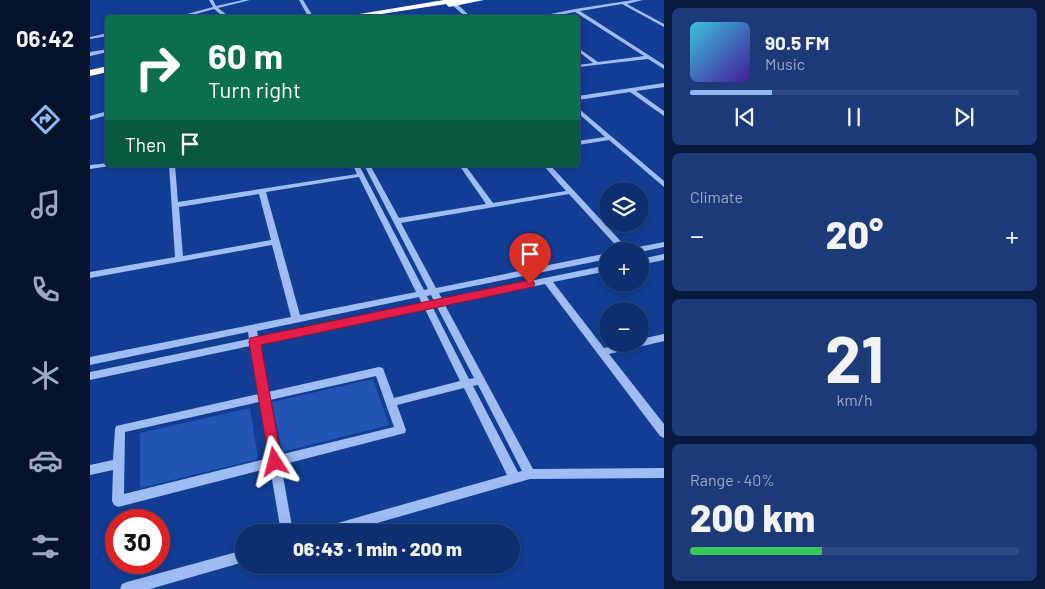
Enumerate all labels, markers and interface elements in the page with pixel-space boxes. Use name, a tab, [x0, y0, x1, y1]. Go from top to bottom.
text: 06:42	[16, 25, 74, 51]
text: 90.5 FM	[765, 31, 829, 54]
text: 60 m	[208, 34, 283, 76]
icon: right	[125, 35, 190, 100]
text: Music	[765, 54, 805, 73]
text: Turn right	[208, 76, 301, 102]
icon: directions	[28, 102, 63, 137]
icon: previous	[731, 103, 759, 131]
icon: pause	[840, 103, 868, 131]
icon: next	[950, 103, 978, 131]
icon: arrive	[176, 130, 204, 158]
text: Then	[125, 133, 166, 156]
map controls	[599, 182, 649, 352]
button: layers	[599, 182, 649, 232]
icon: music	[28, 187, 63, 222]
text: Climate	[690, 187, 743, 206]
text: 20°	[826, 211, 883, 257]
text: −	[690, 218, 704, 252]
text: +	[1005, 218, 1019, 252]
pin	[509, 233, 551, 284]
icon: arrive	[516, 240, 544, 268]
button: +	[599, 242, 649, 292]
icon: phone	[28, 272, 63, 307]
button: −	[599, 302, 649, 352]
text: 21	[825, 318, 884, 396]
icon: climate	[28, 358, 63, 393]
text: km/h	[836, 390, 873, 409]
position arrow	[248, 435, 300, 487]
icon: car	[28, 443, 63, 478]
text: Range · 40%	[690, 470, 775, 489]
text: 200 km	[690, 494, 815, 540]
speed limit sign: 30	[105, 509, 170, 574]
icon: filters	[28, 529, 63, 564]
text: 06:43 · 1 min · 200 m	[293, 537, 462, 560]

